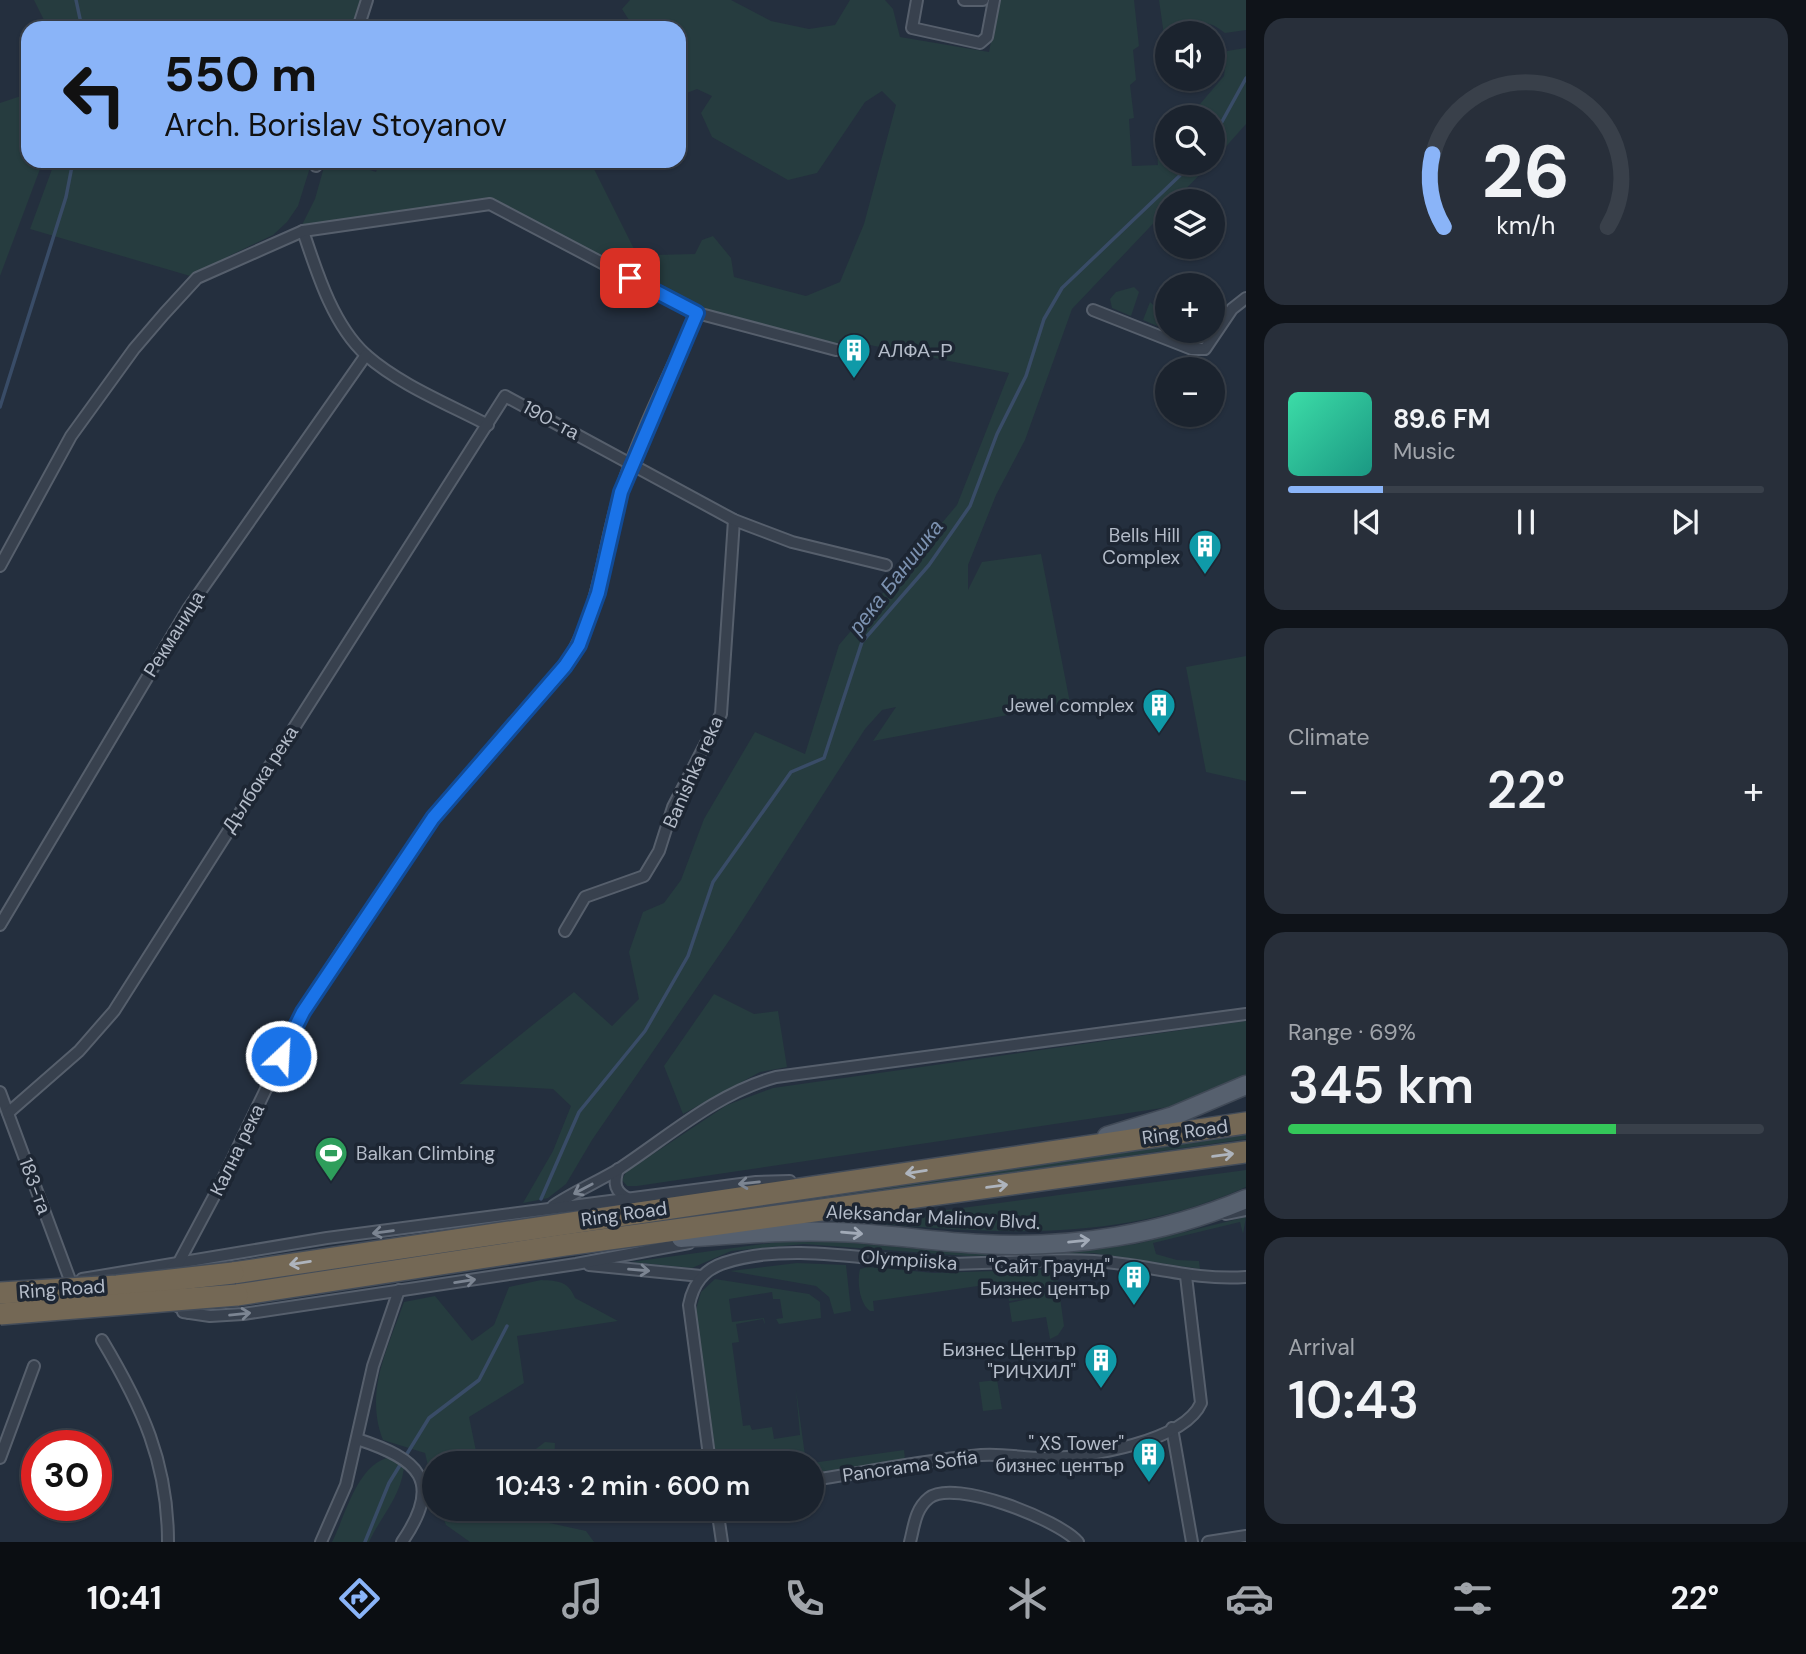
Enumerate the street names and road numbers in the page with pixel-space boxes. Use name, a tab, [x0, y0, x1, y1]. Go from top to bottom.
street label: 190-та	[519, 395, 584, 445]
street label: Рекманица	[138, 586, 211, 682]
street label: Banishka reka	[657, 712, 729, 832]
street label: Дълбока река	[216, 721, 304, 837]
street label: Кална река	[204, 1100, 270, 1200]
street label: Ring Road	[1140, 1114, 1230, 1150]
street label: 183-та	[13, 1154, 57, 1218]
street label: Ring Road	[579, 1196, 669, 1232]
street label: Aleksandar Malinov Blvd.	[825, 1199, 1041, 1235]
street label: Olympiiska	[860, 1244, 958, 1276]
street label: Ring Road	[18, 1274, 106, 1304]
street label: Panorama Sofia	[841, 1444, 979, 1488]

